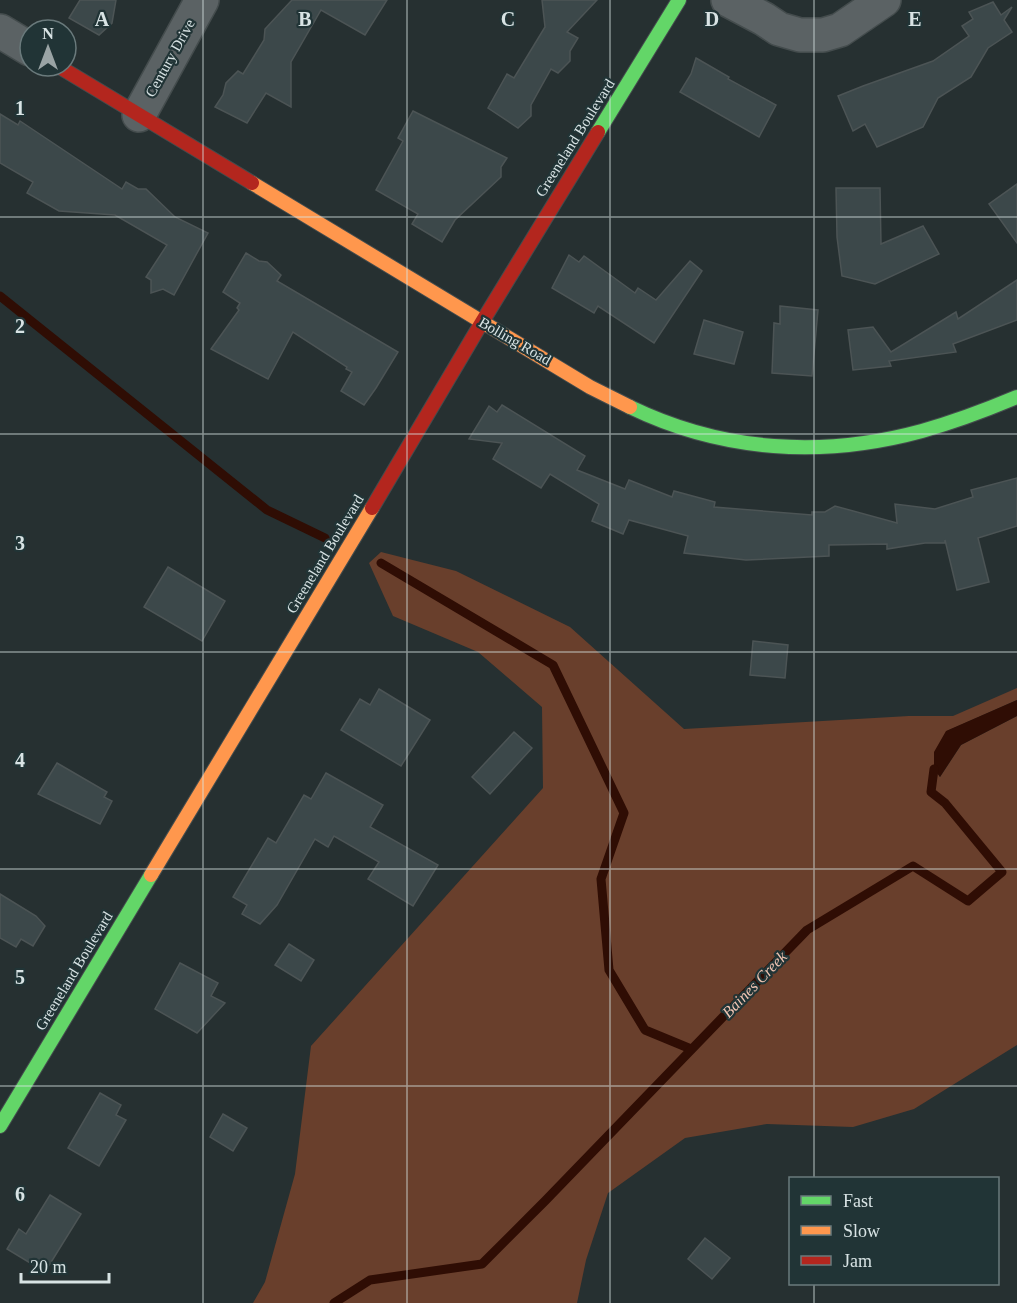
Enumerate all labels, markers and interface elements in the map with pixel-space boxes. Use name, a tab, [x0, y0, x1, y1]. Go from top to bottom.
text: A	[95, 8, 110, 30]
text: B	[298, 8, 312, 30]
text: C	[501, 8, 515, 30]
text: D	[705, 8, 719, 30]
text: E	[908, 8, 922, 30]
street label: Century Drive	[142, 16, 198, 100]
north arrow	[18, 18, 78, 78]
text: N	[42, 25, 54, 42]
street label: Greeneland Boulevard	[532, 76, 618, 200]
text: 1	[15, 97, 25, 119]
street label: Bolling Road	[476, 314, 554, 368]
text: 2	[15, 315, 25, 337]
street label: Greeneland Boulevard	[283, 491, 367, 616]
text: 3	[15, 532, 25, 554]
text: 4	[15, 749, 25, 771]
street label: Greeneland Boulevard	[32, 908, 116, 1033]
water label: Baines Creek	[719, 947, 791, 1021]
text: 5	[15, 966, 25, 988]
legend	[789, 1177, 999, 1285]
text: 6	[15, 1183, 25, 1205]
text: Fast	[843, 1191, 873, 1211]
text: Slow	[843, 1221, 880, 1241]
scale bar	[21, 1246, 110, 1284]
text: Jam	[843, 1251, 872, 1271]
text: 20 m	[30, 1257, 67, 1277]

